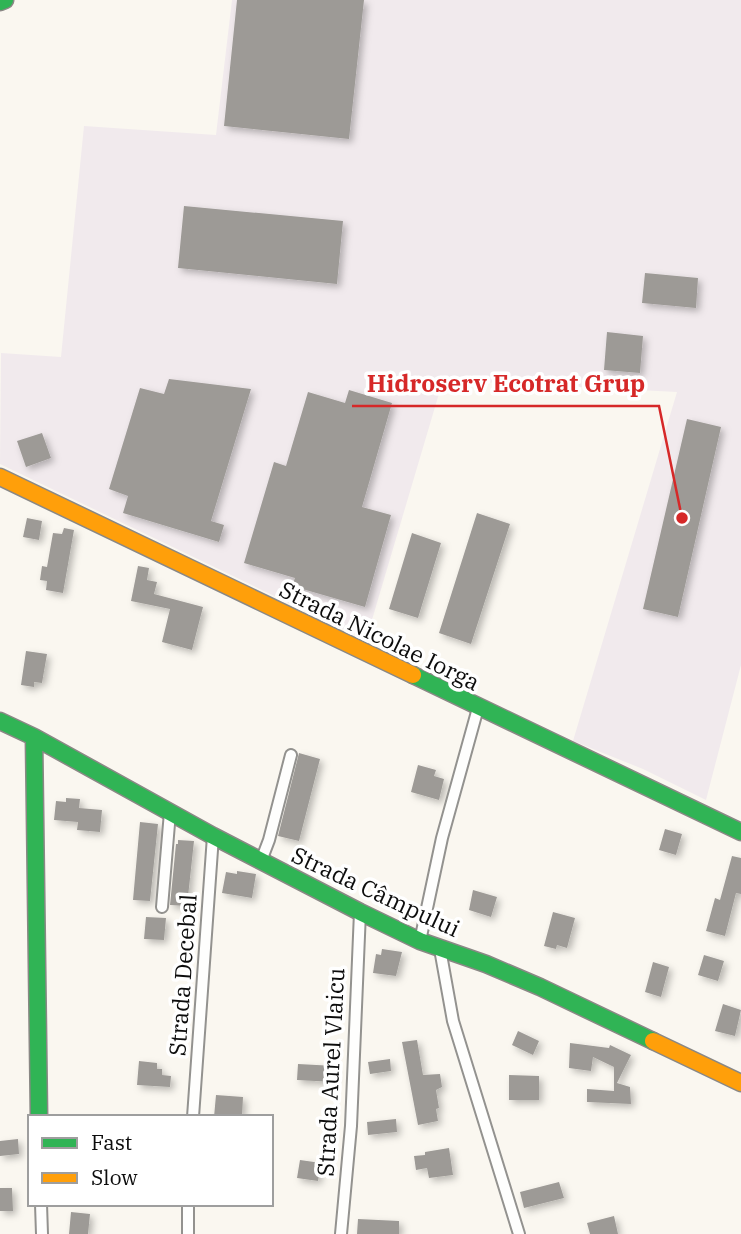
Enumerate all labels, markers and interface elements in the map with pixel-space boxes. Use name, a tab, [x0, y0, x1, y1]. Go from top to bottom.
callout: Hidroserv Ecotrat Grup	[352, 361, 659, 406]
text: Hidroserv Ecotrat Grup	[367, 367, 645, 399]
street label: Strada Nicolae Iorga	[275, 573, 485, 697]
street label: Strada Câmpului	[287, 839, 465, 943]
street label: Strada Decebal	[161, 893, 203, 1057]
street label: Strada Aurel Vlaicu	[310, 967, 350, 1177]
legend	[28, 1115, 273, 1206]
text: Fast	[91, 1128, 132, 1156]
text: Slow	[91, 1163, 138, 1191]

